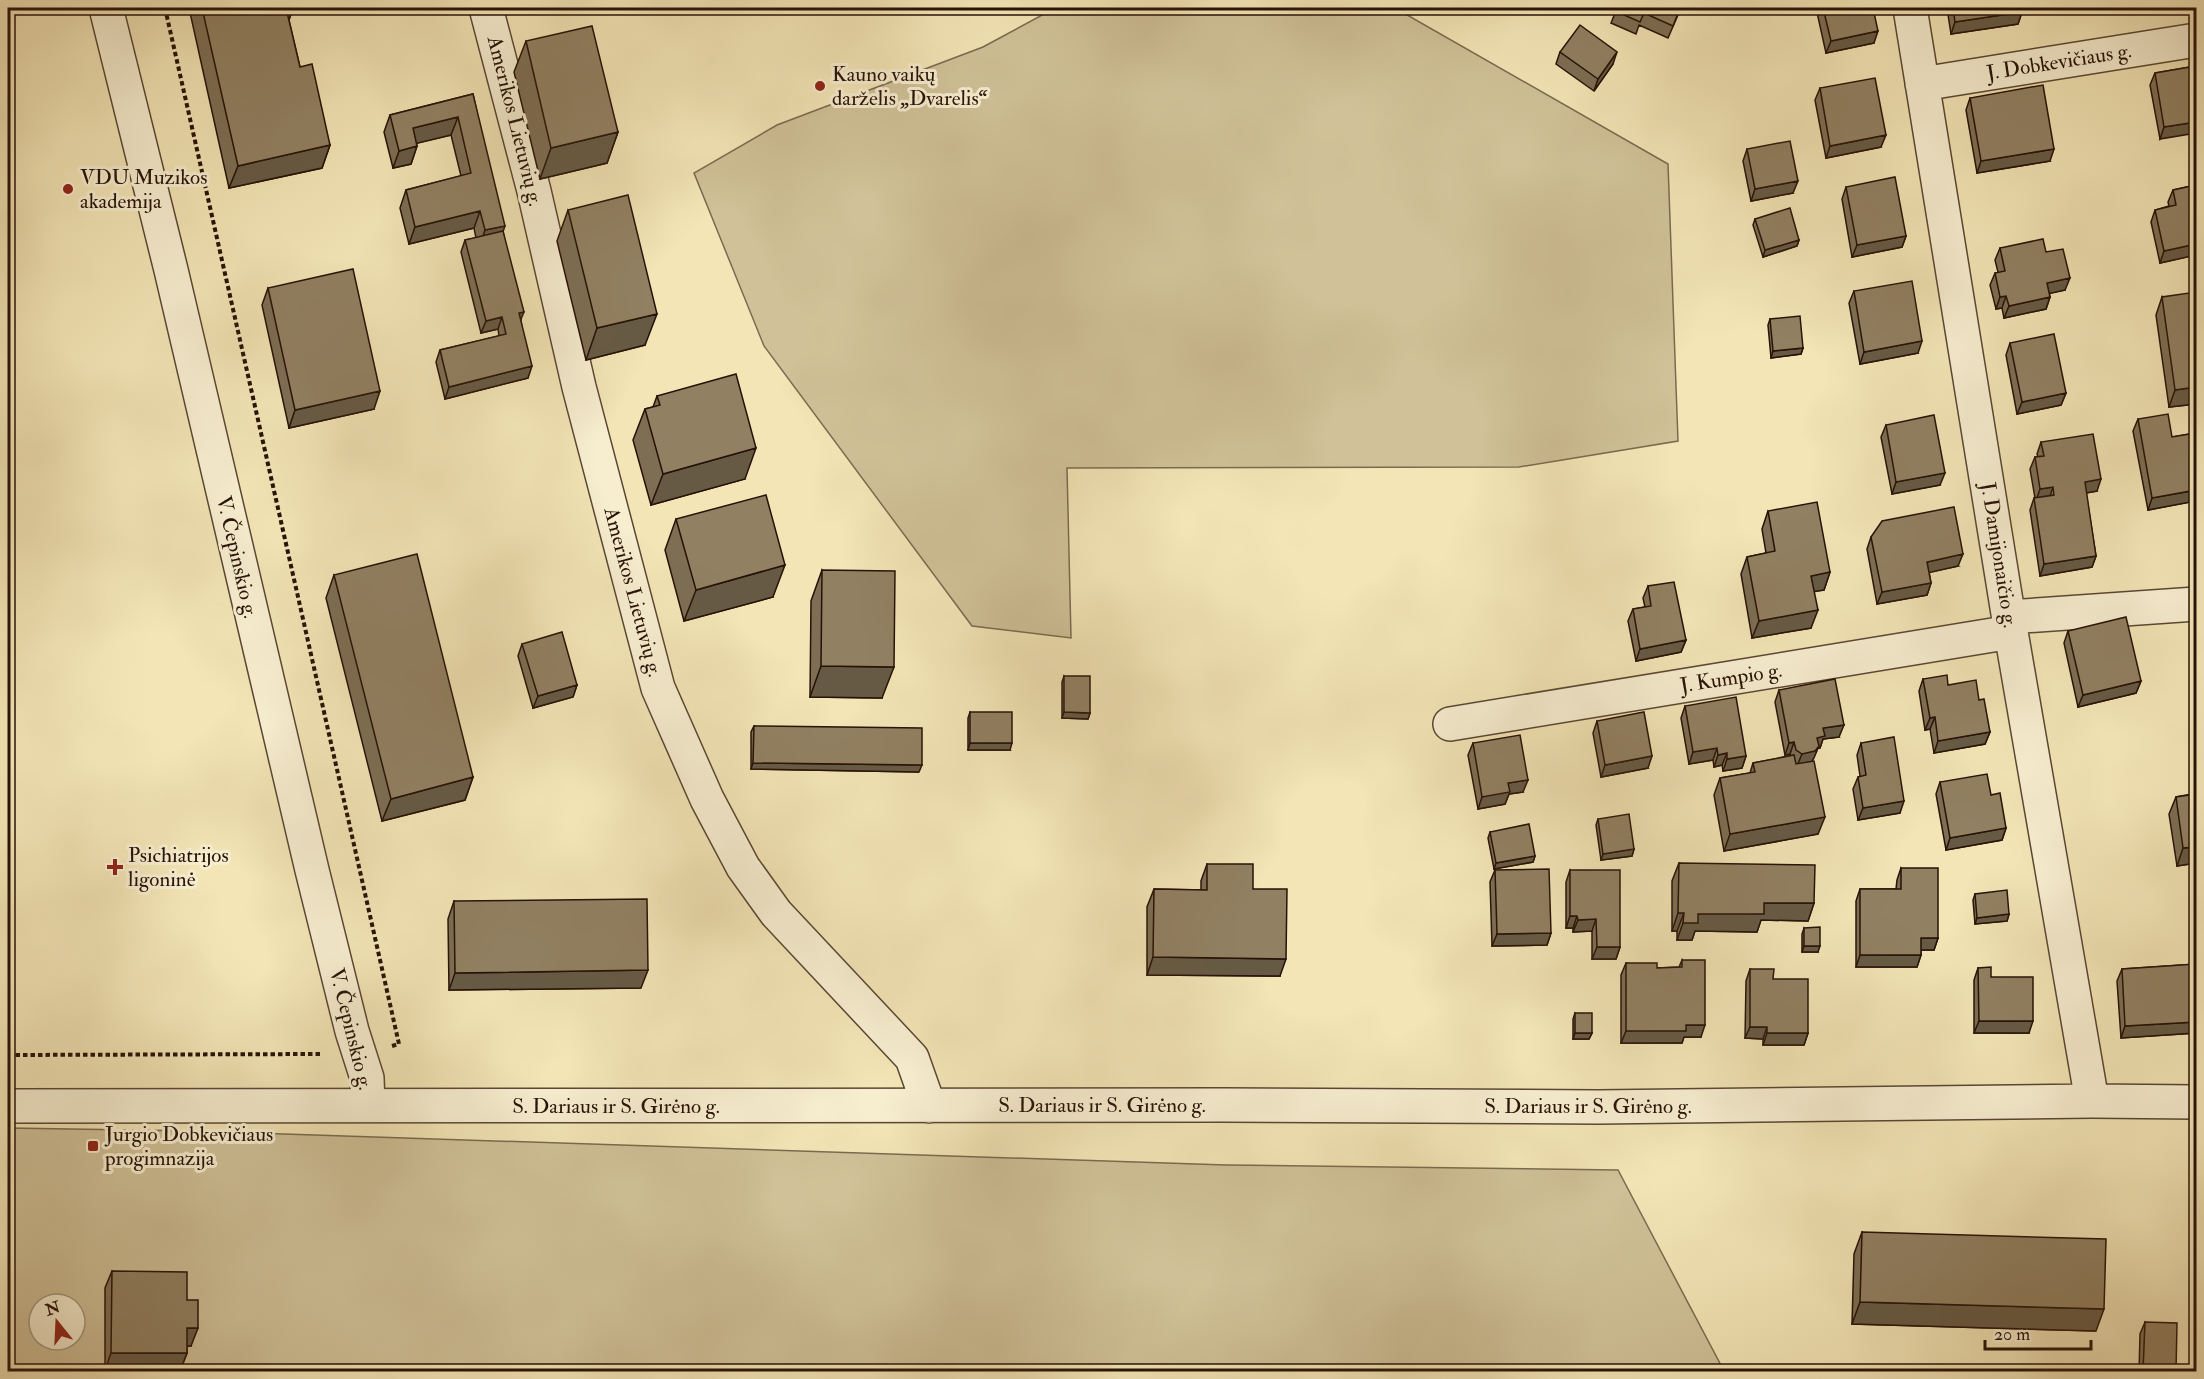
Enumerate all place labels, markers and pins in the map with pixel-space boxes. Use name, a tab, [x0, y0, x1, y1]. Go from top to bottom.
place label: Kauno vaikų darželis „Dvarelis“	[832, 61, 988, 112]
marker: Kauno vaikų darželis „Dvarelis“	[813, 79, 827, 93]
place label: VDU Muzikos akademija	[80, 164, 207, 215]
marker: VDU Muzikos akademija	[61, 182, 75, 196]
place label: Psichiatrijos ligoninė	[128, 842, 229, 893]
marker: Psichiatrijos ligoninė	[106, 858, 124, 876]
place label: Jurgio Dobkevičiaus progimnazija	[104, 1121, 273, 1172]
marker: Jurgio Dobkevičiaus progimnazija	[86, 1139, 100, 1153]

